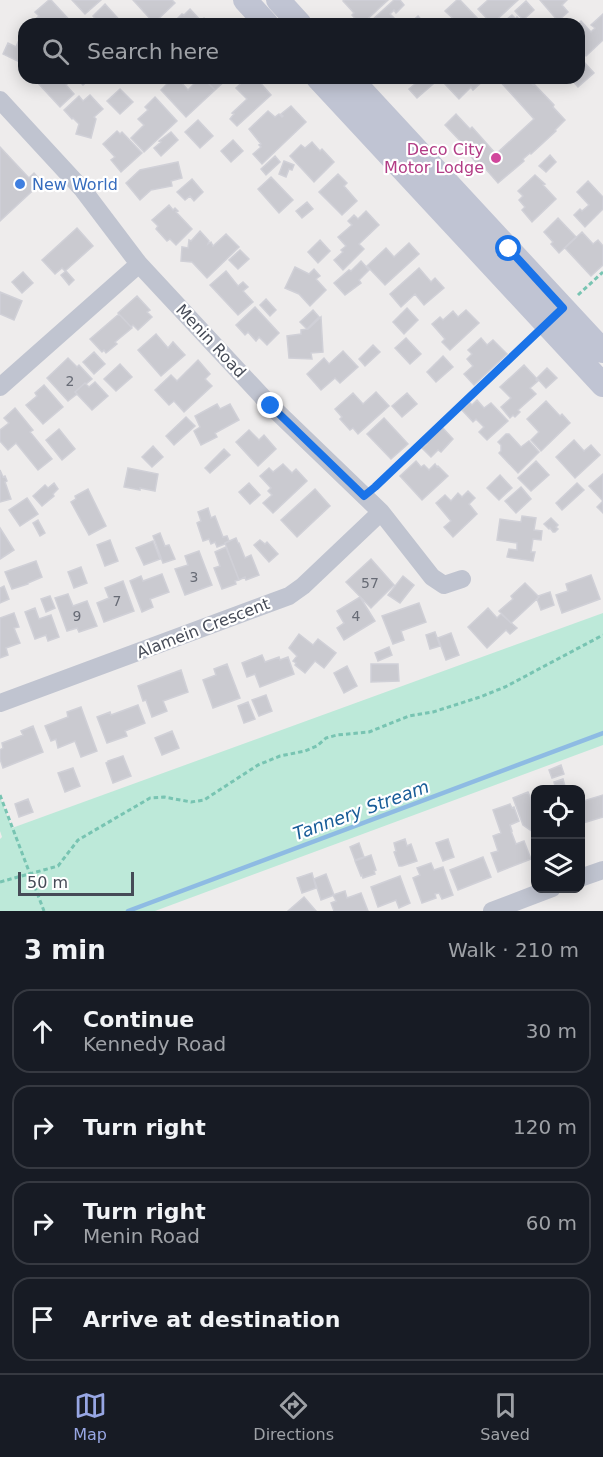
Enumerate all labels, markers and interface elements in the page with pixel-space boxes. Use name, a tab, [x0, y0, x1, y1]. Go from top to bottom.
search box	[18, 18, 585, 84]
icon: search	[39, 35, 72, 68]
text: Search here	[87, 39, 219, 64]
place label: Deco City Motor Lodge	[384, 140, 484, 177]
marker: Deco City Motor Lodge	[489, 151, 503, 165]
place label: New World	[32, 175, 118, 194]
marker: New World	[13, 177, 27, 191]
route start	[495, 235, 521, 261]
street label: Menin Road	[172, 300, 250, 382]
house number: 2	[66, 373, 74, 389]
route end	[257, 392, 283, 418]
house number: 3	[190, 569, 198, 585]
house number: 57	[361, 575, 379, 591]
house number: 7	[113, 593, 121, 609]
street label: Alamein Crescent	[134, 594, 272, 662]
house number: 9	[73, 608, 81, 624]
house number: 4	[352, 608, 361, 624]
water label: Tannery Stream	[290, 776, 432, 844]
map controls	[531, 785, 585, 893]
button: locate	[531, 785, 585, 839]
button: layers	[531, 839, 585, 893]
scale bar	[18, 869, 134, 896]
text: 50 m	[27, 873, 68, 892]
text: 3 min	[24, 935, 106, 965]
text: Walk · 210 m	[448, 938, 579, 962]
text: Continue	[83, 1007, 194, 1032]
icon: ahead	[26, 1015, 59, 1048]
text: 30 m	[526, 1019, 577, 1043]
text: Kennedy Road	[83, 1032, 226, 1056]
icon: right	[26, 1111, 59, 1144]
text: Turn right	[83, 1115, 206, 1140]
text: 120 m	[513, 1115, 577, 1139]
text: Turn right	[83, 1199, 206, 1224]
icon: right	[26, 1207, 59, 1240]
text: 60 m	[526, 1211, 577, 1235]
text: Menin Road	[83, 1224, 200, 1248]
icon: arrive	[26, 1303, 59, 1336]
text: Arrive at destination	[83, 1307, 340, 1332]
tab: Map	[73, 1389, 107, 1444]
tab: Directions	[253, 1389, 334, 1444]
tab: Saved	[480, 1389, 530, 1444]

